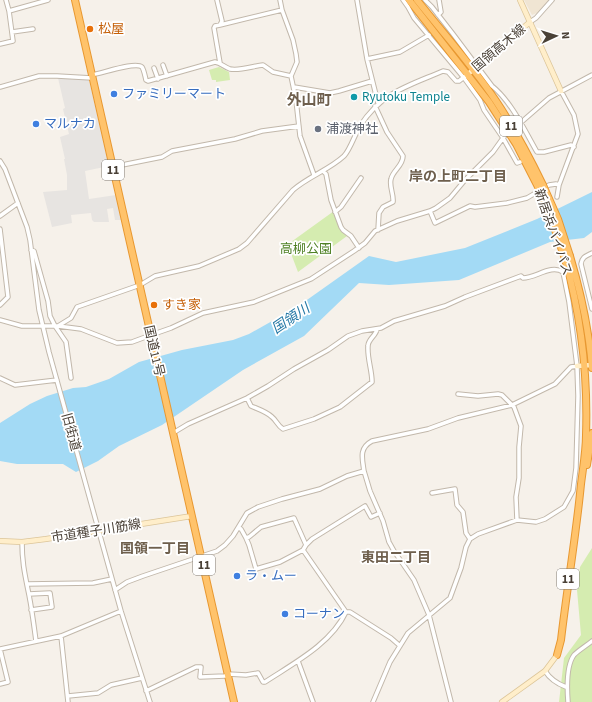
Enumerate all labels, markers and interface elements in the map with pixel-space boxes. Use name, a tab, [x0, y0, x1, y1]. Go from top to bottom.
north arrow	[536, 16, 576, 56]
place label: 松屋	[98, 20, 124, 38]
street label: 国領高木線	[468, 20, 530, 76]
marker: 松屋	[85, 24, 95, 34]
text: N	[558, 31, 573, 40]
place label: ファミリーマート	[122, 85, 226, 103]
place label: Ryutoku Temple	[362, 88, 450, 106]
marker: ファミリーマート	[109, 89, 119, 99]
district label: 外山町	[286, 90, 332, 111]
marker: Ryutoku Temple	[349, 92, 359, 102]
place label: マルナカ	[44, 115, 96, 133]
road number: 11	[500, 116, 522, 136]
marker: マルナカ	[31, 119, 41, 129]
place label: 浦渡神社	[326, 120, 378, 138]
marker: 浦渡神社	[313, 124, 323, 134]
road number: 11	[102, 160, 124, 180]
district label: 岸の上町二丁目	[409, 167, 507, 187]
street label: 新居浜バイパス	[530, 186, 576, 278]
park label: 高柳公園	[280, 240, 332, 258]
place label: すき家	[162, 296, 201, 314]
water label: 国領川	[268, 298, 316, 339]
marker: すき家	[149, 300, 159, 310]
street label: 国道11号	[139, 324, 169, 378]
street label: 旧街道	[57, 411, 85, 453]
street label: 市道種子川筋線	[50, 515, 142, 547]
district label: 国領一丁目	[120, 539, 190, 559]
district label: 東田二丁目	[361, 548, 431, 568]
road number: 11	[193, 555, 215, 575]
place label: ラ・ムー	[245, 567, 297, 585]
road number: 11	[557, 569, 579, 589]
marker: ラ・ムー	[232, 571, 242, 581]
place label: コーナン	[293, 605, 345, 623]
marker: コーナン	[280, 609, 290, 619]

